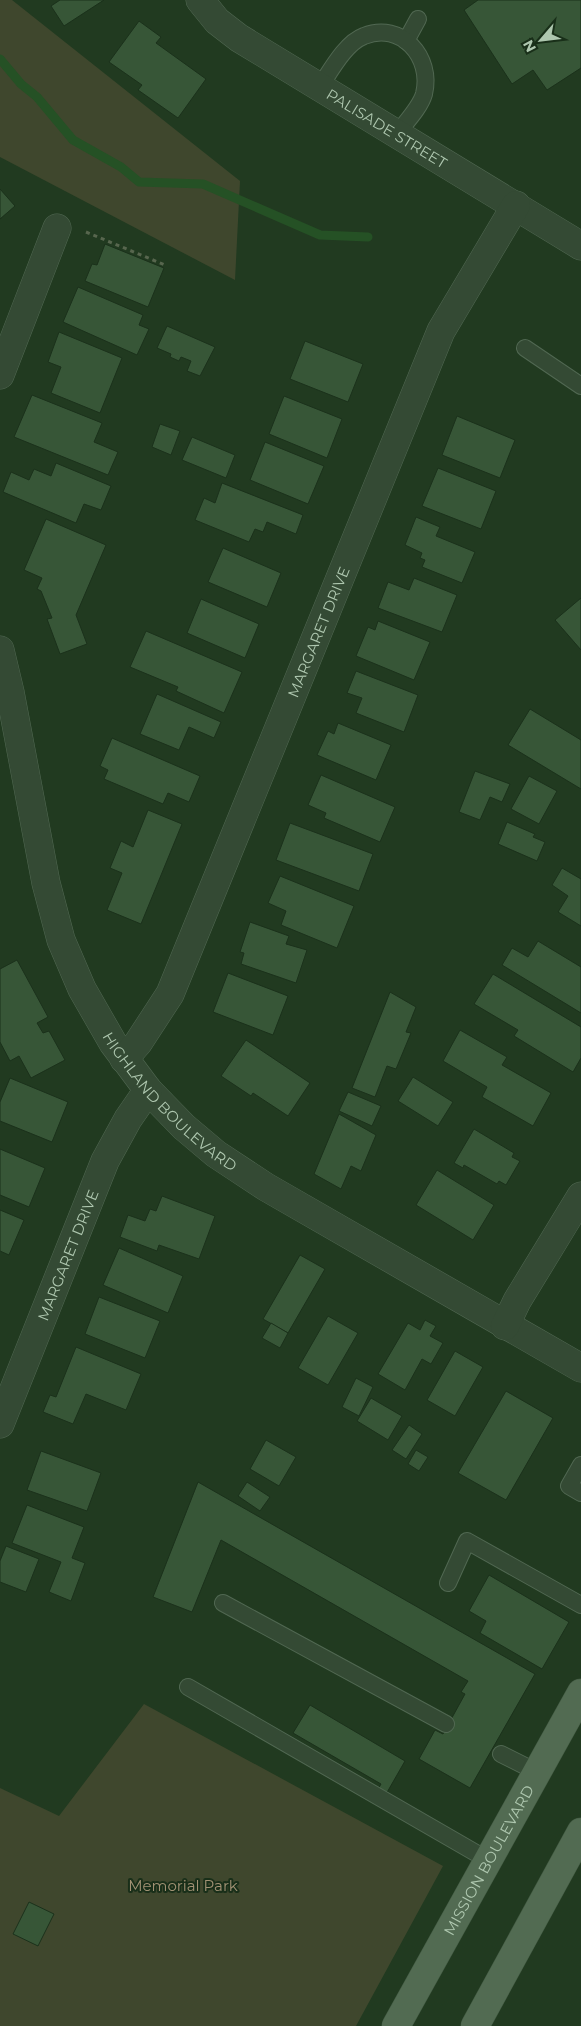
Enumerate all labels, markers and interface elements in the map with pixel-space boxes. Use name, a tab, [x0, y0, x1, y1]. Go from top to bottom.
north arrow	[516, 15, 566, 65]
text: N	[519, 37, 540, 55]
street label: PALISADE STREET	[323, 84, 451, 172]
street label: MARGARET DRIVE	[283, 564, 353, 700]
street label: HIGHLAND BOULEVARD	[99, 1028, 241, 1175]
street label: MARGARET DRIVE	[33, 1187, 102, 1323]
street label: MISSION BOULEVARD	[439, 1781, 538, 1938]
park label: Memorial Park	[128, 1876, 238, 1895]

